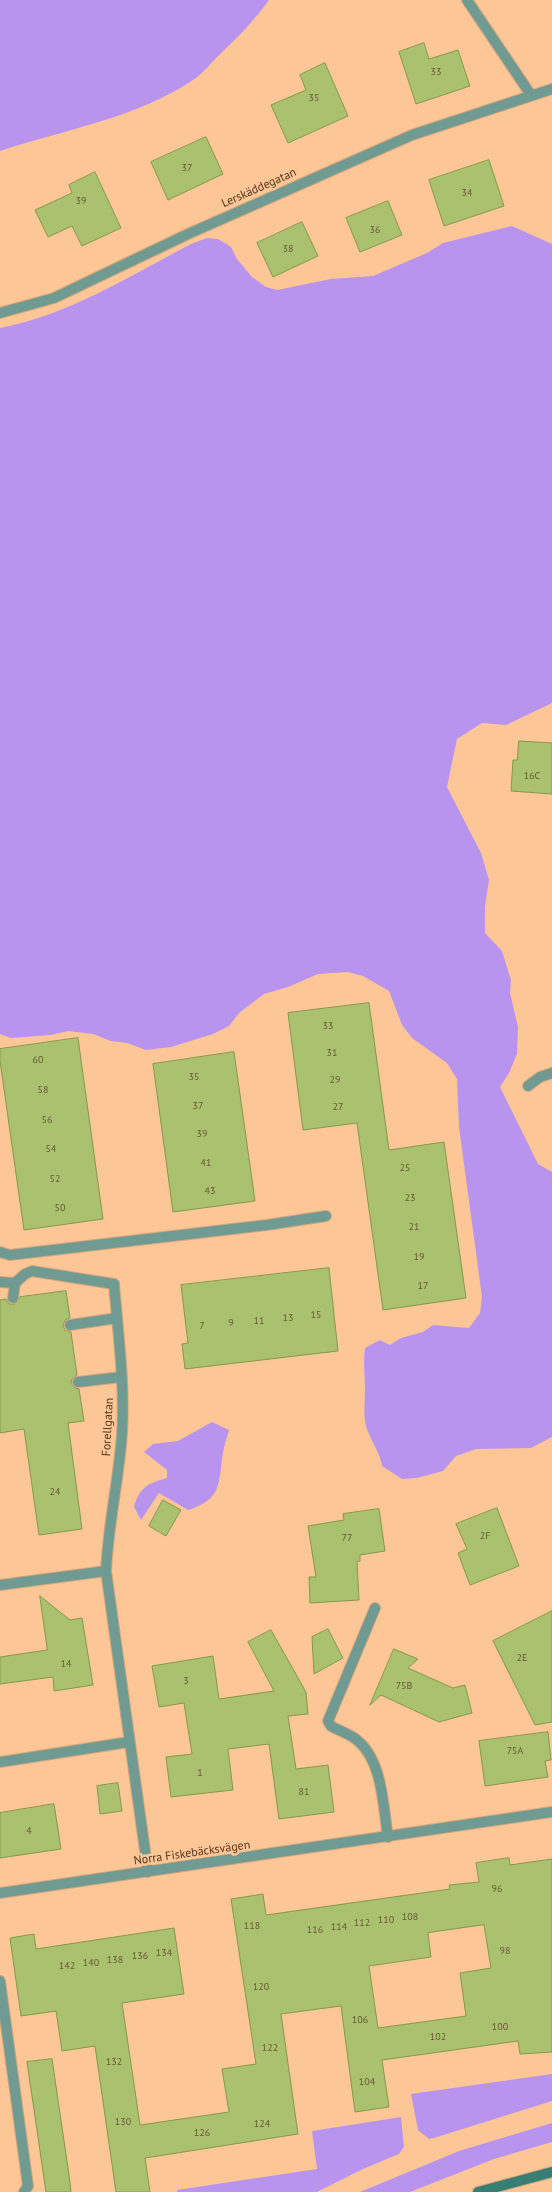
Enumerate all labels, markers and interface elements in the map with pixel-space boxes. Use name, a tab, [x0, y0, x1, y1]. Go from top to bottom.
house number: 33	[431, 66, 441, 78]
house number: 35	[309, 92, 319, 104]
house number: 37	[182, 162, 192, 174]
street label: Lerskäddegatan	[219, 165, 299, 211]
house number: 34	[462, 187, 472, 199]
house number: 39	[76, 195, 86, 207]
house number: 36	[370, 224, 380, 236]
house number: 38	[283, 243, 293, 255]
house number: 16C	[524, 770, 540, 782]
house number: 33	[323, 1020, 333, 1032]
house number: 31	[327, 1047, 337, 1059]
house number: 60	[33, 1054, 43, 1066]
house number: 35	[189, 1071, 199, 1083]
house number: 29	[330, 1074, 340, 1086]
house number: 58	[38, 1084, 48, 1096]
house number: 37	[193, 1100, 203, 1112]
house number: 27	[333, 1101, 343, 1113]
house number: 56	[42, 1114, 52, 1126]
house number: 39	[197, 1128, 207, 1140]
house number: 54	[46, 1143, 56, 1155]
house number: 41	[201, 1157, 211, 1169]
house number: 25	[400, 1162, 410, 1174]
house number: 52	[50, 1173, 60, 1185]
house number: 43	[205, 1185, 215, 1197]
house number: 23	[405, 1192, 415, 1204]
house number: 50	[55, 1202, 65, 1214]
house number: 21	[409, 1221, 419, 1233]
house number: 19	[414, 1251, 424, 1263]
house number: 17	[418, 1280, 428, 1292]
house number: 15	[311, 1309, 321, 1321]
house number: 13	[283, 1312, 293, 1324]
house number: 11	[254, 1315, 264, 1327]
house number: 9	[228, 1317, 234, 1329]
house number: 7	[199, 1320, 205, 1332]
street label: Forellgatan	[99, 1397, 117, 1457]
house number: 24	[50, 1486, 60, 1498]
house number: 2F	[480, 1530, 490, 1542]
house number: 77	[342, 1532, 352, 1544]
house number: 2E	[517, 1652, 527, 1664]
house number: 14	[61, 1658, 71, 1670]
house number: 3	[183, 1675, 189, 1687]
house number: 75B	[396, 1680, 412, 1692]
house number: 75A	[507, 1745, 523, 1757]
house number: 1	[197, 1767, 203, 1779]
house number: 81	[299, 1786, 309, 1798]
house number: 4	[26, 1825, 32, 1837]
street label: Norra Fiskebäcksvägen	[133, 1838, 251, 1868]
house number: 96	[492, 1883, 502, 1895]
house number: 108	[402, 1911, 418, 1923]
house number: 110	[378, 1914, 394, 1926]
house number: 112	[354, 1917, 370, 1929]
house number: 118	[244, 1920, 260, 1932]
house number: 114	[331, 1921, 347, 1933]
house number: 116	[307, 1924, 323, 1936]
house number: 98	[500, 1945, 510, 1957]
house number: 134	[156, 1947, 172, 1959]
house number: 136	[132, 1950, 148, 1962]
house number: 138	[107, 1954, 123, 1966]
house number: 140	[83, 1957, 99, 1969]
house number: 142	[59, 1960, 75, 1972]
house number: 120	[253, 1981, 269, 1993]
house number: 106	[352, 2014, 368, 2026]
house number: 100	[492, 2021, 508, 2033]
house number: 102	[430, 2031, 446, 2043]
house number: 122	[262, 2042, 278, 2054]
house number: 132	[106, 2056, 122, 2068]
house number: 104	[359, 2076, 375, 2088]
house number: 130	[115, 2116, 131, 2128]
house number: 124	[254, 2118, 270, 2130]
house number: 126	[194, 2127, 210, 2139]

